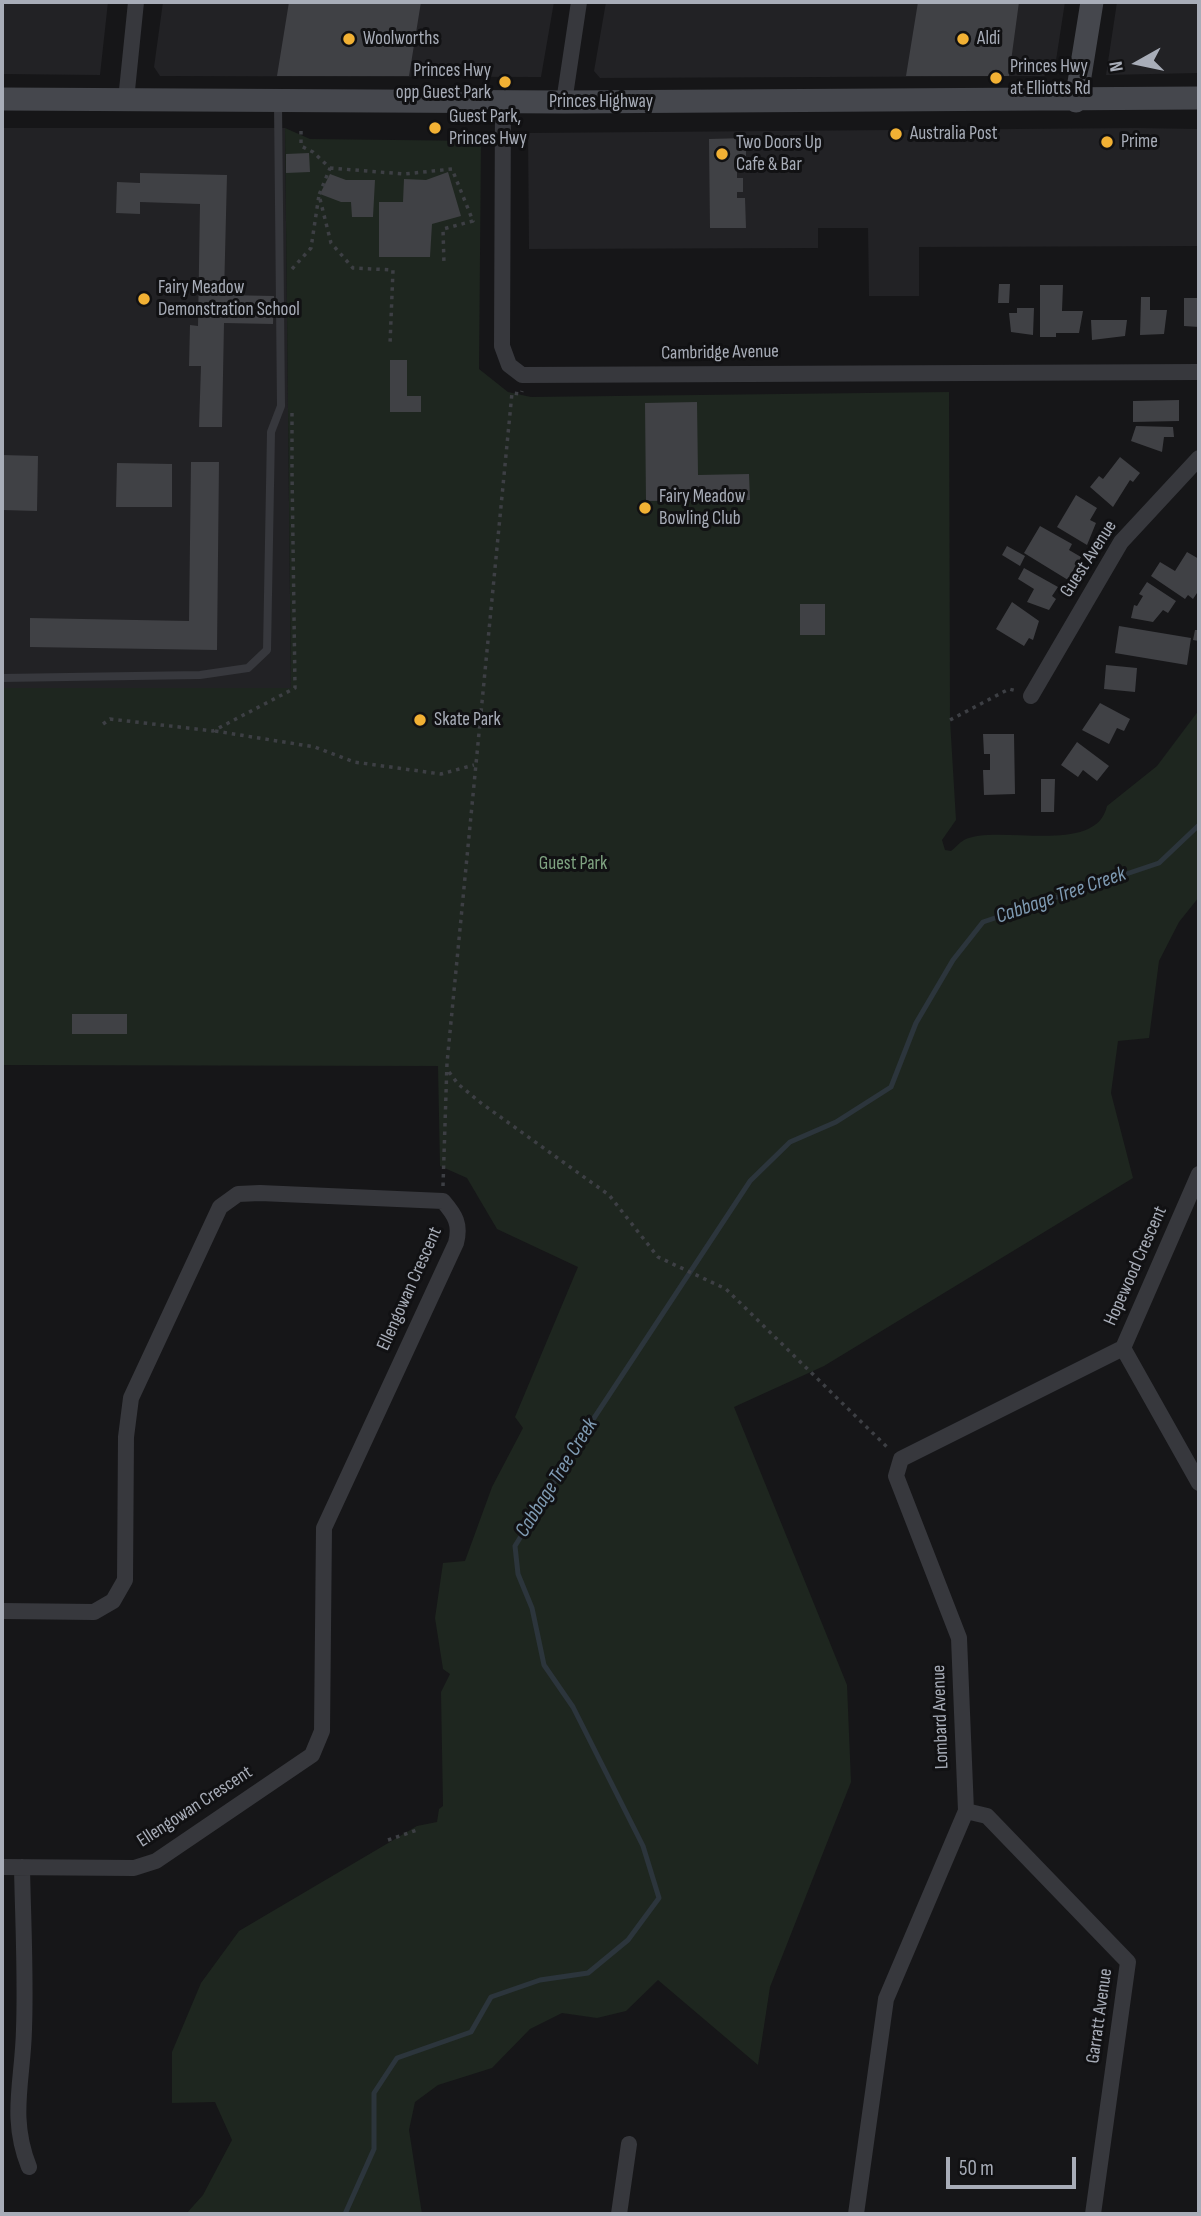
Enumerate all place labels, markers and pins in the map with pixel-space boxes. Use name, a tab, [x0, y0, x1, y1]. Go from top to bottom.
place label: Woolworths	[363, 28, 439, 50]
place label: Aldi	[977, 28, 1000, 50]
marker: Woolworths	[341, 31, 357, 47]
marker: Aldi	[955, 31, 971, 47]
place label: Princes Hwy at Elliotts Rd	[1010, 56, 1091, 100]
place label: Princes Hwy opp Guest Park	[396, 60, 491, 104]
marker: Princes Hwy at Elliotts Rd	[988, 70, 1004, 86]
marker: Princes Hwy opp Guest Park	[497, 74, 513, 90]
place label: Guest Park, Princes Hwy	[449, 106, 527, 150]
marker: Guest Park, Princes Hwy	[427, 120, 443, 136]
place label: Australia Post	[910, 123, 997, 145]
marker: Australia Post	[888, 126, 904, 142]
place label: Prime	[1121, 131, 1158, 153]
place label: Two Doors Up Cafe & Bar	[736, 132, 822, 176]
marker: Prime	[1099, 134, 1115, 150]
marker: Two Doors Up Cafe & Bar	[714, 146, 730, 162]
place label: Fairy Meadow Demonstration School	[158, 277, 300, 321]
marker: Fairy Meadow Demonstration School	[136, 291, 152, 307]
place label: Fairy Meadow Bowling Club	[659, 486, 745, 530]
marker: Fairy Meadow Bowling Club	[637, 500, 653, 516]
place label: Skate Park	[434, 709, 501, 731]
marker: Skate Park	[412, 712, 428, 728]

